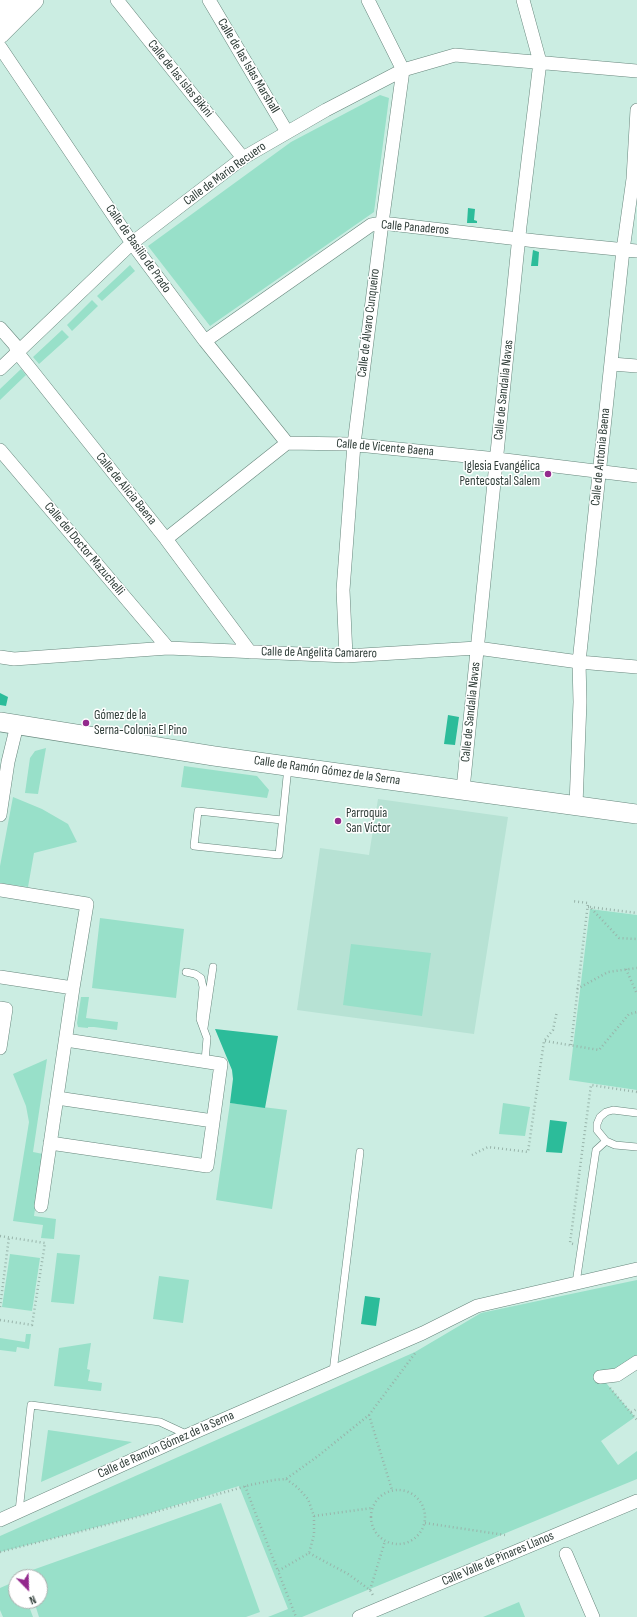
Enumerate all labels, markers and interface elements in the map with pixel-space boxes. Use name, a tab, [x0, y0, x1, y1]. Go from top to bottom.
street label: Calle de las Islas Marshall	[214, 16, 282, 116]
street label: Calle de las Islas Bikini	[144, 37, 216, 121]
street label: Calle de Mario Recuero	[181, 139, 269, 209]
street label: Calle de Basilio de Prado	[102, 202, 174, 296]
street label: Calle Panaderos	[380, 217, 450, 239]
street label: Calle de Álvaro Cunqueiro	[355, 268, 383, 378]
street label: Calle de Sandalia Navas	[491, 339, 517, 441]
street label: Calle de Antonia Baena	[588, 407, 614, 507]
street label: Calle de Vicente Baena	[336, 436, 434, 460]
street label: Calle de Alicia Baena	[92, 450, 160, 528]
place label: Iglesia Evangélica Pentecostal Salem	[459, 459, 540, 490]
marker: Iglesia Evangélica Pentecostal Salem	[543, 469, 553, 479]
street label: Calle del Doctor Mazuchelli	[41, 499, 127, 599]
street label: Calle de Angelita Camarero	[261, 644, 377, 662]
street label: Calle de Sandalia Navas	[458, 661, 484, 763]
place label: Gómez de la Serna-Colonia El Pino	[94, 708, 187, 739]
marker: Gómez de la Serna-Colonia El Pino	[81, 718, 91, 728]
street label: Calle de Ramón Gómez de la Serna	[253, 753, 401, 789]
place label: Parroquia San Víctor	[346, 806, 391, 837]
marker: Parroquia San Víctor	[333, 816, 343, 826]
street label: Calle de Ramón Gómez de la Serna	[95, 1408, 237, 1482]
street label: Calle Valle de Pinares Llanos	[440, 1528, 556, 1590]
north arrow	[8, 1569, 48, 1609]
text: N	[27, 1592, 38, 1607]

